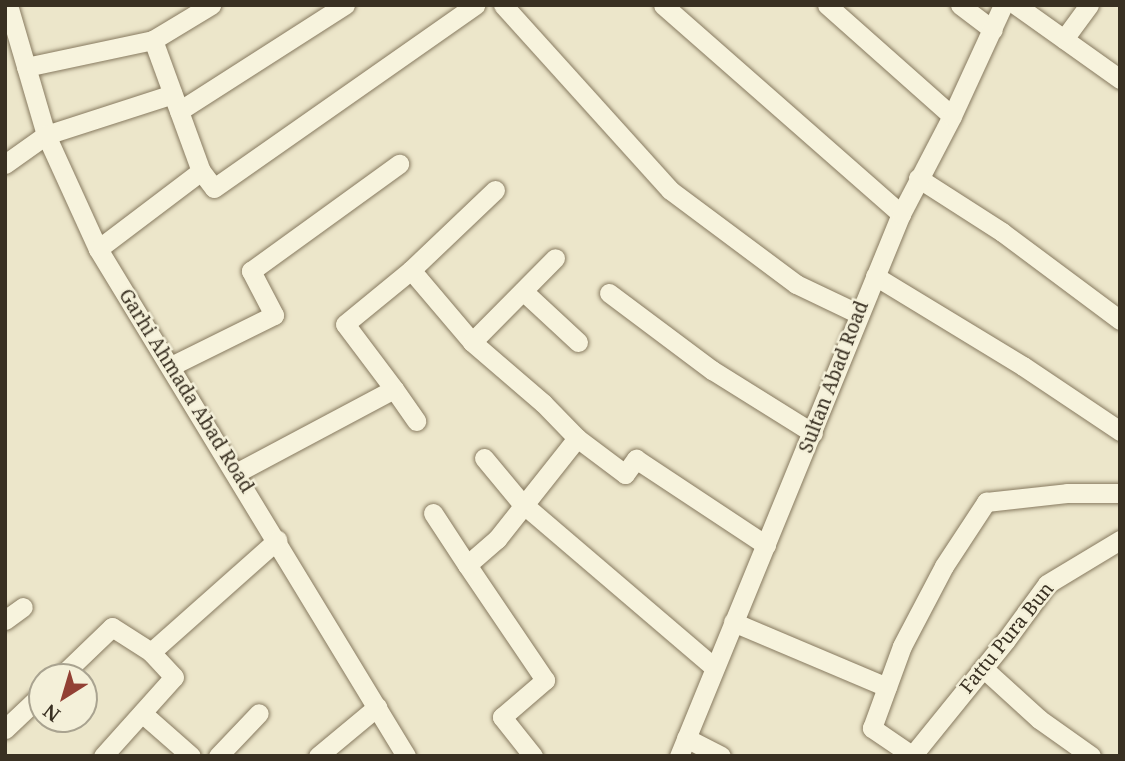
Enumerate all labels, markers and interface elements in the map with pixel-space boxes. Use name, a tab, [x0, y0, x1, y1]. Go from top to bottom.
street label: Garhi Ahmada Abad Road	[114, 285, 258, 497]
street label: Sultan Abad Road	[795, 298, 873, 456]
street label: Fattu Pura Bun	[955, 578, 1059, 698]
north arrow	[28, 663, 98, 733]
text: N	[38, 698, 65, 728]

